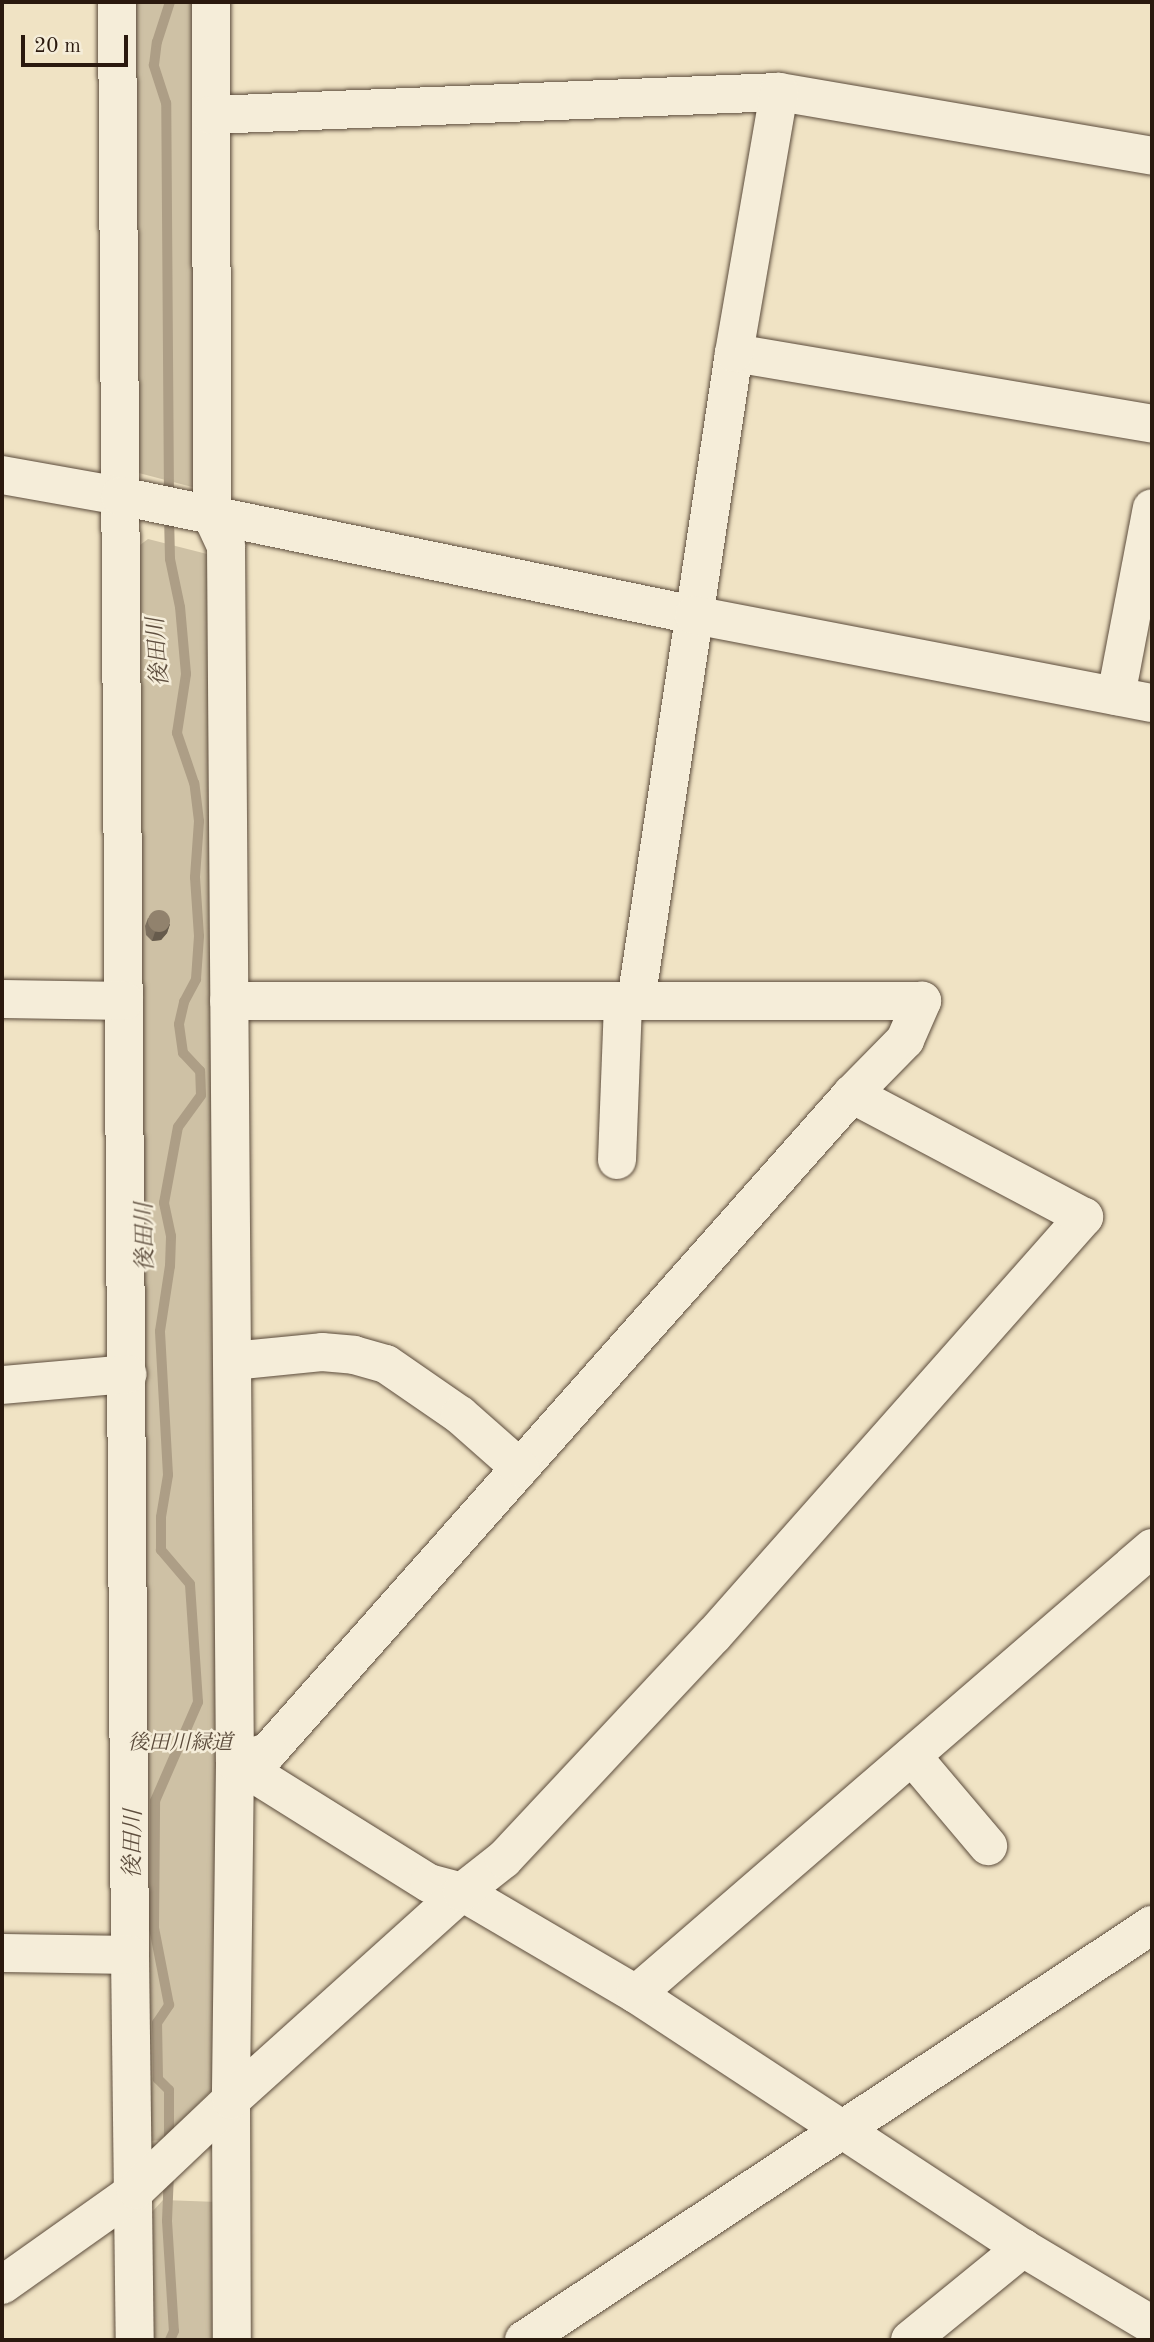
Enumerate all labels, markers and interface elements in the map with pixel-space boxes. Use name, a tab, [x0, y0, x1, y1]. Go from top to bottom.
scale bar	[24, 21, 131, 65]
text: 20 m	[34, 36, 81, 57]
water label: 後田川	[143, 617, 175, 687]
water label: 後田川	[132, 1202, 160, 1272]
park label: 後田川緑道	[128, 1731, 232, 1757]
water label: 後田川	[120, 1809, 148, 1879]

